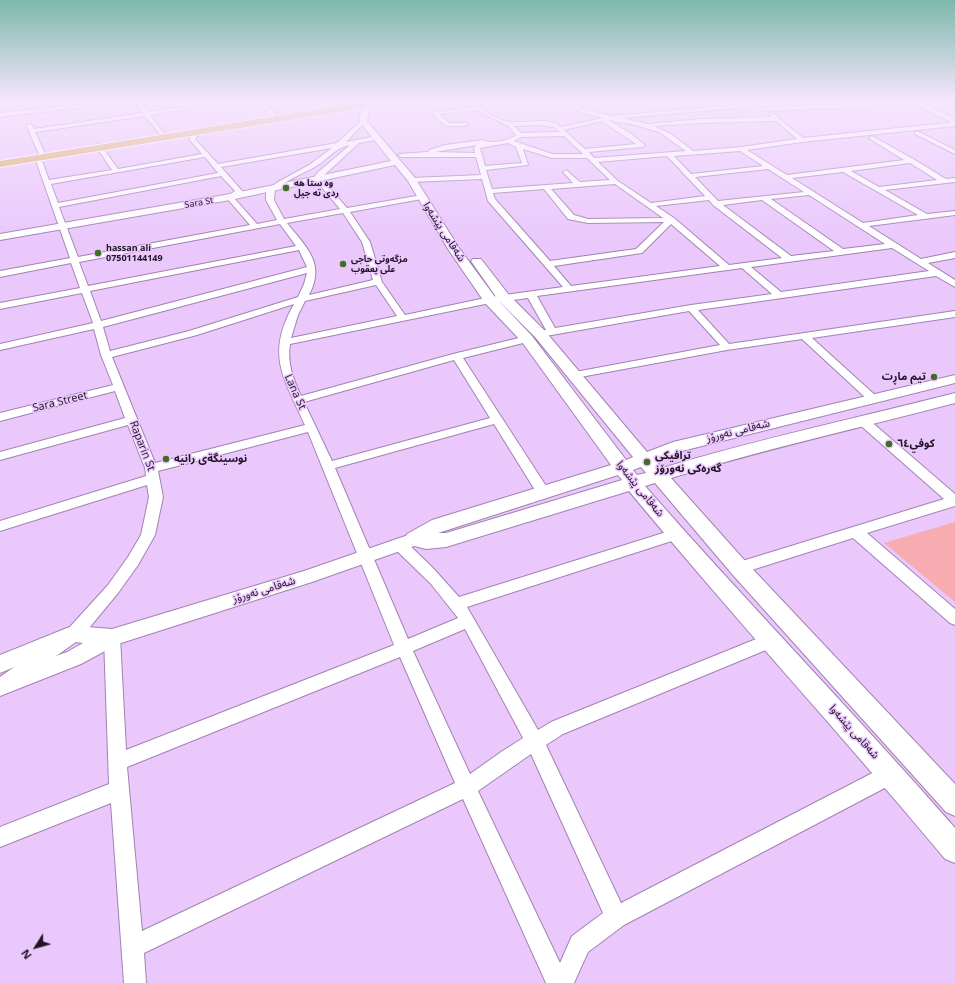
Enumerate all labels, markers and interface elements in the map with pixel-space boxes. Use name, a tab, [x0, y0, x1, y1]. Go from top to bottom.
place label: وه ستا هه ردى ته جيل	[294, 178, 339, 199]
marker: وه ستا هه ردى ته جيل	[281, 183, 291, 193]
street label: Sara St	[184, 195, 214, 211]
street label: شەقامی پێشەوا	[420, 200, 468, 264]
place label: hassan ali 07501144149	[106, 243, 163, 264]
marker: hassan ali 07501144149	[93, 248, 103, 258]
place label: مزگەوتی حاجی علی یعقوب	[351, 254, 408, 275]
marker: مزگەوتی حاجی علی یعقوب	[338, 259, 348, 269]
place label: تیم ماڕت	[882, 370, 926, 384]
street label: Lana St	[281, 372, 309, 412]
marker: تیم ماڕت	[929, 372, 939, 382]
street label: Sara Street	[31, 389, 89, 415]
street label: شەقامی نەورۆز	[705, 417, 771, 445]
street label: Raparin St	[126, 419, 158, 473]
place label: كوفي٦٤	[897, 437, 935, 451]
marker: كوفي٦٤	[884, 439, 894, 449]
place label: ترافیکی گەرەکی نەورۆز	[655, 449, 722, 475]
place label: نوسينگةى رانيه	[174, 452, 247, 466]
marker: نوسينگةى رانيه	[161, 454, 171, 464]
marker: ترافیکی گەرەکی نەورۆز	[642, 457, 652, 467]
street label: شەقامی پێشەوا	[613, 458, 667, 520]
street label: شەقامی نەورۆز	[231, 574, 297, 606]
street label: شەقامی پێشەوا	[826, 702, 882, 762]
north arrow	[16, 927, 56, 967]
text: N	[17, 946, 35, 963]

